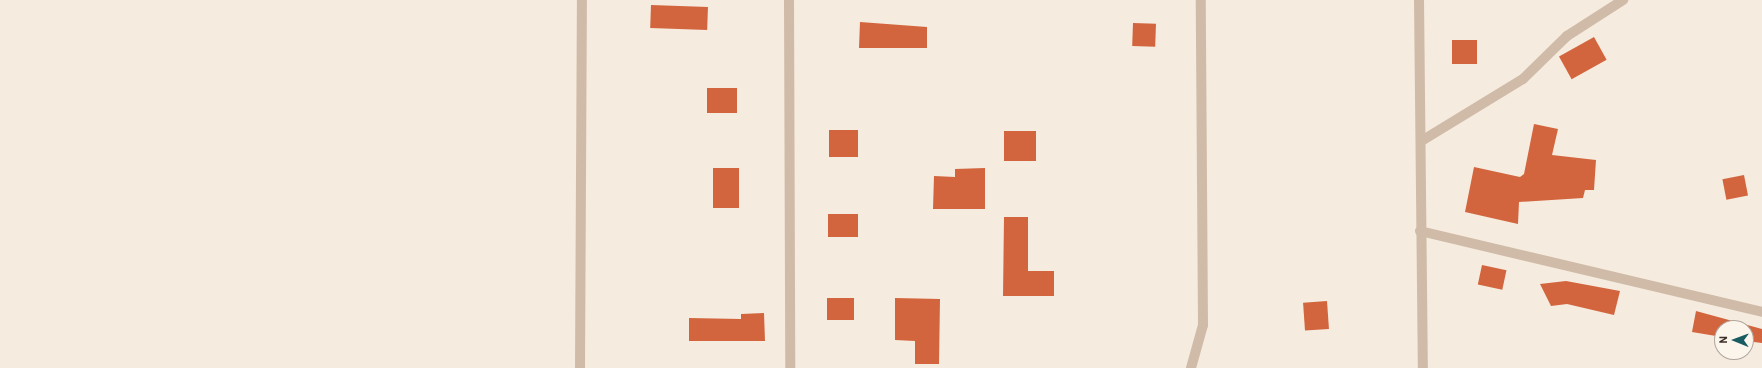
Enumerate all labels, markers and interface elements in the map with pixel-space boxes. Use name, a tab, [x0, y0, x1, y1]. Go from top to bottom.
north arrow	[1714, 320, 1754, 360]
text: N	[1716, 336, 1729, 344]

